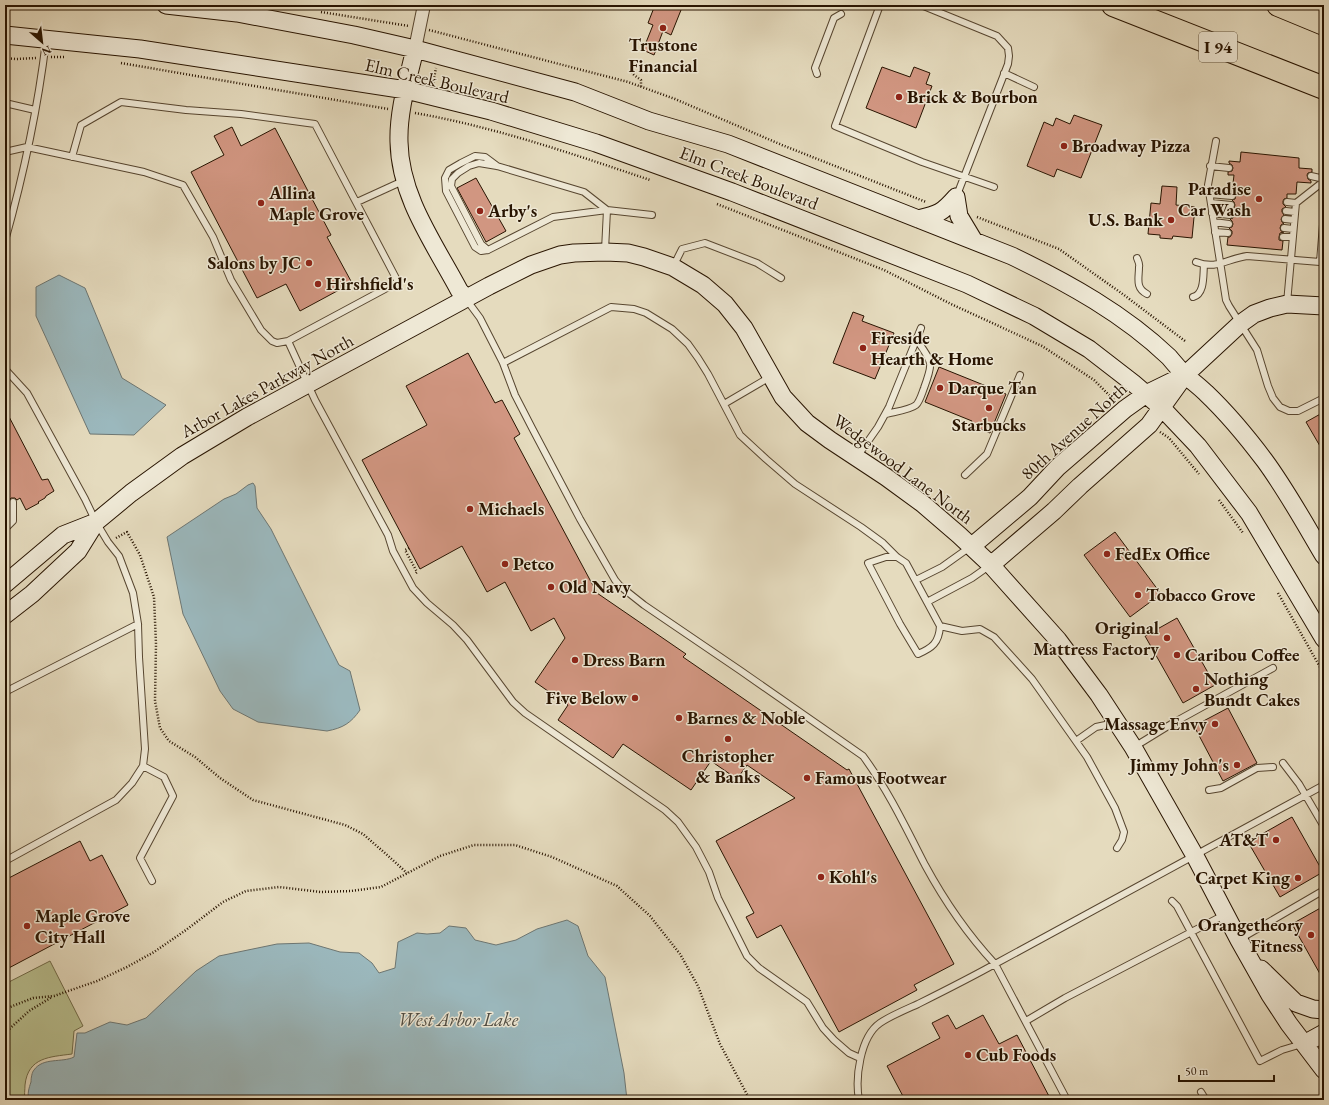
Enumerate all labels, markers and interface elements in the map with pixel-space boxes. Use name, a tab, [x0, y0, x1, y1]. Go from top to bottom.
north arrow	[22, 22, 62, 62]
marker: Trustone Financial	[658, 23, 668, 33]
road number: I 94	[1199, 32, 1237, 62]
place label: Trustone Financial	[628, 33, 698, 77]
text: N	[39, 43, 54, 59]
street label: Elm Creek Boulevard	[363, 53, 512, 108]
place label: Brick & Bourbon	[907, 85, 1038, 108]
marker: Brick & Bourbon	[894, 92, 904, 102]
place label: Broadway Pizza	[1072, 134, 1190, 157]
street label: Elm Creek Boulevard	[676, 140, 823, 215]
marker: Broadway Pizza	[1059, 141, 1069, 151]
place label: Paradise Car Wash	[1178, 177, 1251, 221]
place label: Allina Maple Grove	[268, 181, 364, 225]
marker: Paradise Car Wash	[1254, 194, 1264, 204]
marker: Allina Maple Grove	[256, 198, 266, 208]
place label: Arby's	[487, 199, 537, 222]
marker: Arby's	[475, 206, 485, 216]
place label: U.S. Bank	[1088, 208, 1164, 231]
marker: U.S. Bank	[1166, 215, 1176, 225]
place label: Salons by JC	[208, 251, 301, 274]
marker: Salons by JC	[304, 258, 314, 268]
place label: Hirshfield's	[326, 272, 413, 295]
marker: Hirshfield's	[313, 279, 323, 289]
place label: Fireside Hearth & Home	[871, 326, 994, 370]
street label: Arbor Lakes Parkway North	[175, 328, 357, 443]
marker: Fireside Hearth & Home	[858, 343, 868, 353]
place label: Darque Tan	[948, 376, 1037, 399]
street label: 80th Avenue North	[1016, 377, 1132, 484]
marker: Darque Tan	[935, 383, 945, 393]
marker: Starbucks	[984, 403, 994, 413]
street label: Wedgewood Lane North	[829, 408, 978, 529]
place label: Starbucks	[952, 413, 1026, 436]
place label: Michaels	[478, 497, 544, 520]
marker: Michaels	[465, 504, 475, 514]
place label: FedEx Office	[1115, 542, 1211, 565]
marker: FedEx Office	[1102, 549, 1112, 559]
place label: Petco	[513, 552, 554, 575]
marker: Petco	[500, 559, 510, 569]
place label: Old Navy	[559, 575, 631, 598]
marker: Old Navy	[546, 582, 556, 592]
place label: Tobacco Grove	[1146, 583, 1256, 606]
marker: Tobacco Grove	[1133, 590, 1143, 600]
place label: Original Mattress Factory	[1033, 616, 1159, 660]
marker: Original Mattress Factory	[1162, 633, 1172, 643]
place label: Caribou Coffee	[1185, 643, 1300, 666]
place label: Dress Barn	[583, 648, 666, 671]
marker: Caribou Coffee	[1172, 650, 1182, 660]
marker: Dress Barn	[570, 655, 580, 665]
place label: Nothing Bundt Cakes	[1204, 667, 1300, 711]
marker: Nothing Bundt Cakes	[1191, 684, 1201, 694]
place label: Five Below	[546, 686, 627, 709]
marker: Five Below	[630, 693, 640, 703]
place label: Barnes & Noble	[687, 706, 806, 729]
place label: Massage Envy	[1104, 712, 1207, 735]
marker: Barnes & Noble	[674, 713, 684, 723]
marker: Massage Envy	[1210, 719, 1220, 729]
marker: Christopher & Banks	[723, 734, 733, 744]
place label: Christopher & Banks	[682, 744, 775, 788]
place label: Jimmy John's	[1128, 753, 1229, 776]
marker: Jimmy John's	[1232, 760, 1242, 770]
place label: Famous Footwear	[815, 766, 947, 789]
marker: Famous Footwear	[802, 773, 812, 783]
place label: AT&T	[1218, 828, 1268, 851]
marker: AT&T	[1271, 835, 1281, 845]
place label: Kohl's	[829, 865, 877, 888]
place label: Carpet King	[1195, 866, 1291, 889]
marker: Kohl's	[816, 872, 826, 882]
marker: Carpet King	[1293, 873, 1303, 883]
place label: Maple Grove City Hall	[35, 904, 130, 948]
place label: Orangetheory Fitness	[1198, 913, 1303, 957]
marker: Maple Grove City Hall	[22, 921, 32, 931]
marker: Orangetheory Fitness	[1306, 930, 1316, 940]
water label: West Arbor Lake	[398, 1007, 519, 1032]
place label: Cub Foods	[976, 1043, 1056, 1066]
marker: Cub Foods	[963, 1050, 973, 1060]
scale bar	[1179, 1057, 1274, 1083]
text: 50 m	[1185, 1063, 1209, 1079]

